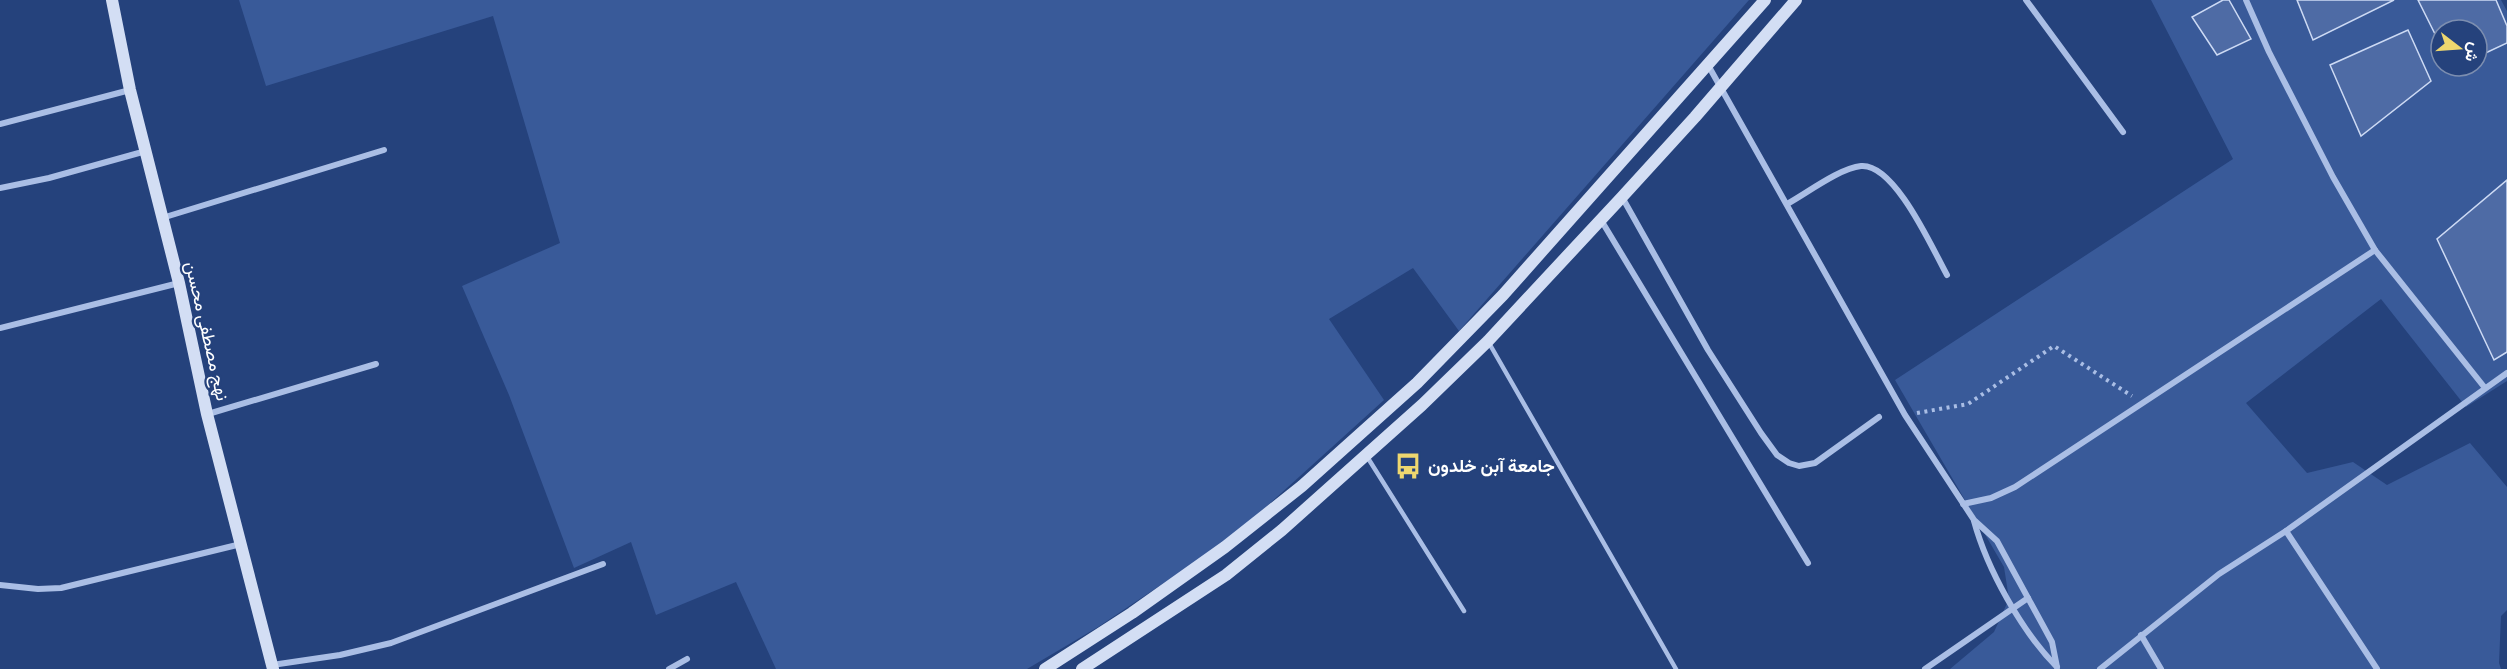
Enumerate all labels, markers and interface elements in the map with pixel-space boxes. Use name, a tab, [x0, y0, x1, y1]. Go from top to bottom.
north arrow	[2429, 18, 2489, 78]
text: ش	[2460, 40, 2485, 64]
street label: نهج مصطفى محسن	[179, 259, 234, 403]
bus stop icon: جامعة آبن خلدون	[1393, 451, 1423, 481]
place label: جامعة آبن خلدون	[1428, 455, 1555, 477]

